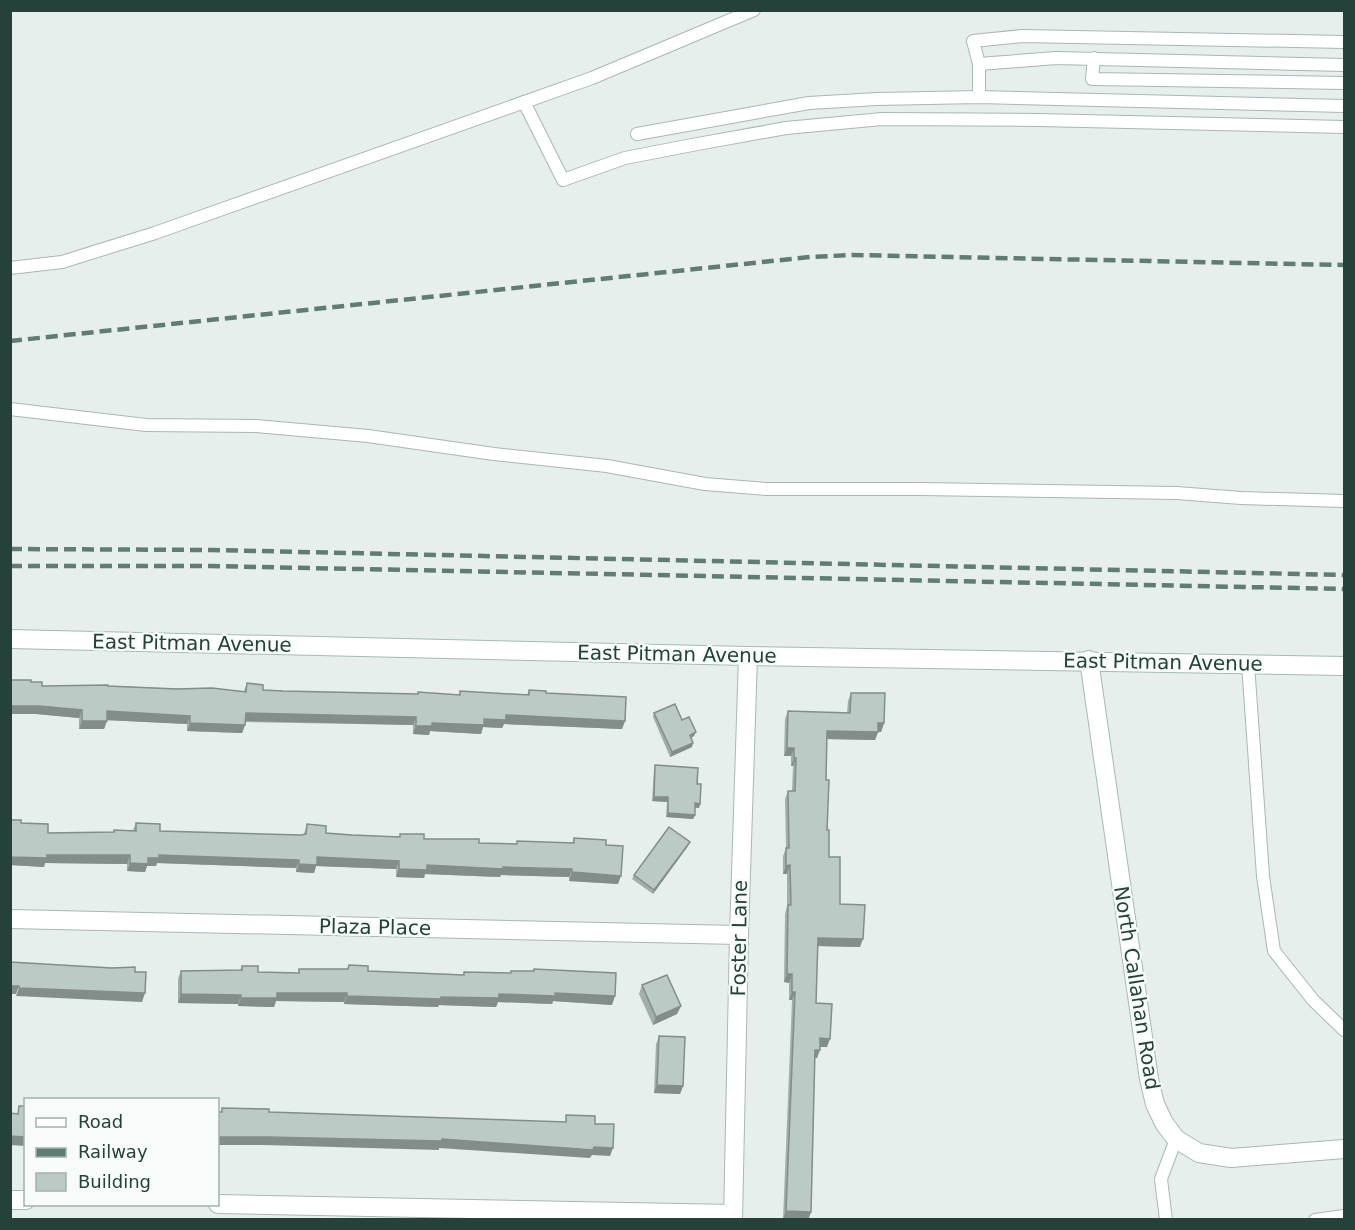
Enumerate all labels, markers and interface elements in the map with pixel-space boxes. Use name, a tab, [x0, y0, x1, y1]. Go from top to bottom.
street label: East Pitman Avenue	[92, 629, 292, 657]
street label: East Pitman Avenue	[577, 640, 777, 668]
street label: East Pitman Avenue	[1063, 648, 1263, 676]
street label: Foster Lane	[726, 880, 752, 996]
street label: North Callahan Road	[1109, 884, 1165, 1092]
street label: Plaza Place	[319, 914, 431, 940]
legend	[24, 1098, 219, 1206]
text: Road	[78, 1111, 123, 1132]
text: Railway	[78, 1141, 148, 1162]
text: Building	[78, 1171, 151, 1192]

